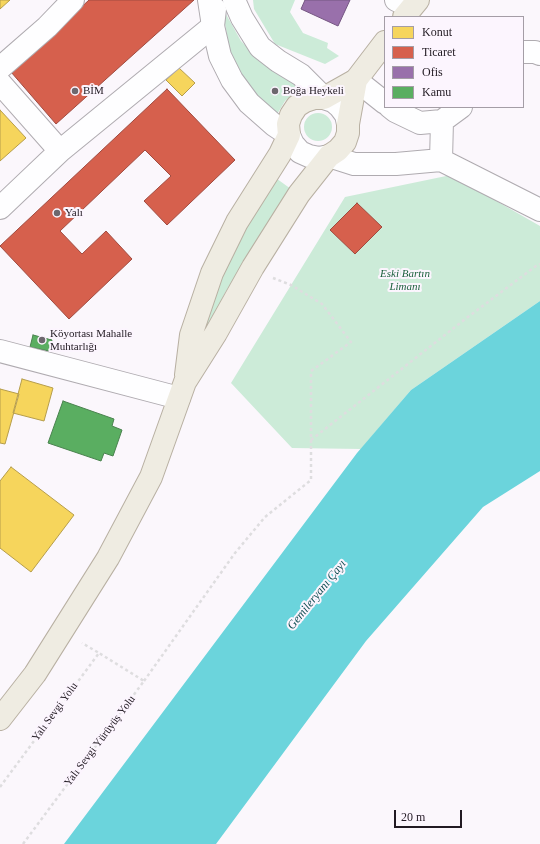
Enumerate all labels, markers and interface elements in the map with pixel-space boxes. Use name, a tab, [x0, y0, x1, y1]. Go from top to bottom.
legend	[384, 16, 524, 108]
text: Konut	[422, 25, 452, 39]
text: Ticaret	[422, 45, 456, 59]
text: Ofis	[422, 65, 443, 79]
place label: BİM	[83, 84, 104, 98]
place label: Boğa Heykeli	[283, 84, 344, 98]
text: Kamu	[422, 85, 451, 99]
marker: BİM	[70, 86, 80, 96]
marker: Boğa Heykeli	[270, 86, 280, 96]
place label: Yalı	[65, 206, 83, 220]
marker: Yalı	[52, 208, 62, 218]
park label: Eski Bartın Limanı	[380, 267, 430, 293]
place label: Köyortası Mahalle Muhtarlığı	[50, 327, 132, 353]
marker: Köyortası Mahalle Muhtarlığı	[37, 335, 47, 345]
water label: Gemileryanı Çayı	[284, 557, 350, 633]
street label: Yalı Sevgi Yolu	[29, 680, 81, 744]
street label: Yalı Sevgi Yürüyüş Yolu	[62, 693, 138, 789]
scale bar	[396, 802, 464, 828]
text: 20 m	[401, 810, 425, 824]

